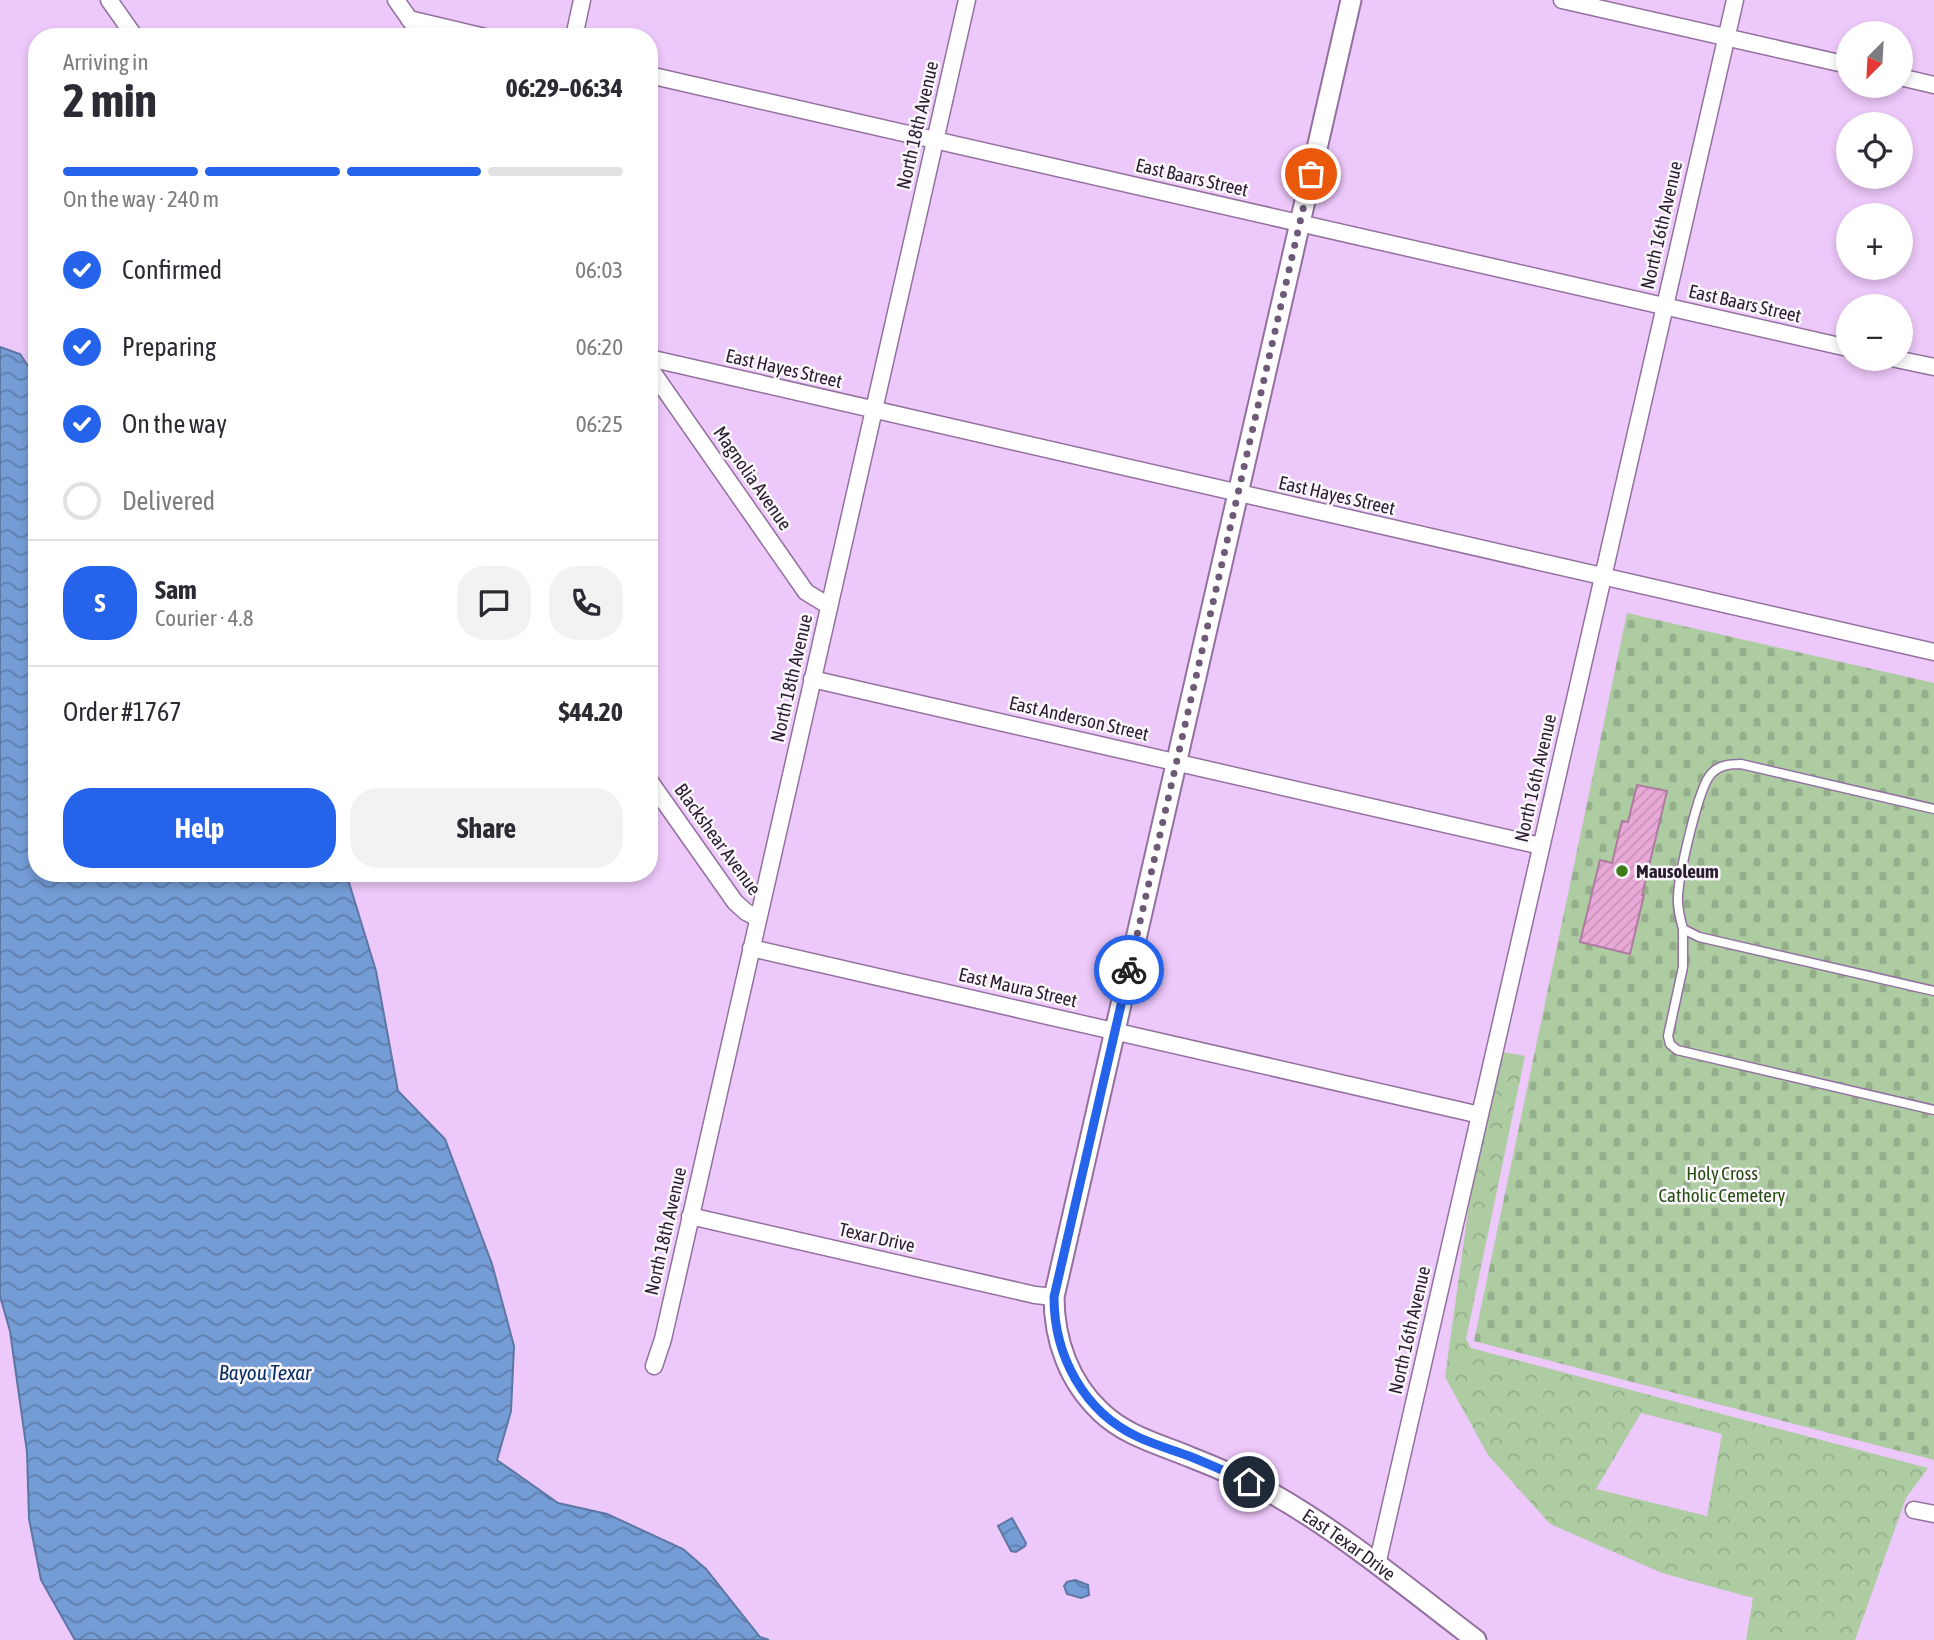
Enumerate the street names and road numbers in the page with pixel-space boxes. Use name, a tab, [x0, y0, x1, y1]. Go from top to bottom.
street label: North 18th Avenue	[892, 59, 942, 191]
street label: East Baars Street	[1133, 153, 1251, 201]
street label: North 16th Avenue	[1636, 159, 1686, 291]
street label: East Baars Street	[1686, 279, 1804, 327]
street label: East Hayes Street	[724, 344, 844, 392]
street label: Magnolia Avenue	[709, 422, 797, 534]
street label: East Hayes Street	[1277, 471, 1397, 519]
street label: North 18th Avenue	[766, 612, 816, 744]
street label: East Anderson Street	[1007, 691, 1151, 745]
street label: North 16th Avenue	[1510, 712, 1560, 844]
street label: Blackshear Avenue	[670, 779, 766, 899]
street label: East Maura Street	[957, 963, 1079, 1011]
street label: North 18th Avenue	[640, 1165, 690, 1297]
street label: Texar Drive	[837, 1218, 917, 1256]
street label: North 16th Avenue	[1384, 1264, 1434, 1396]
street label: East Texar Drive	[1299, 1504, 1400, 1585]

